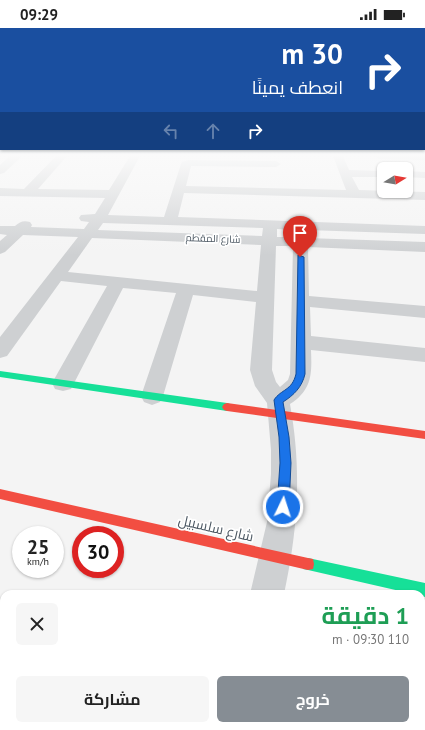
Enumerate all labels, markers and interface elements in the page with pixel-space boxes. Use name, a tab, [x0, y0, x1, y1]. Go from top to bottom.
text: 09:29	[20, 5, 58, 24]
text: 30 m	[282, 35, 343, 72]
icon: right	[357, 44, 409, 96]
text: انعطف يمينًا	[252, 76, 343, 99]
icon: left	[160, 120, 182, 142]
icon: ahead	[202, 120, 224, 142]
icon: right	[244, 120, 266, 142]
north arrow	[377, 162, 413, 198]
map controls	[377, 162, 413, 198]
pin	[283, 216, 317, 257]
icon: arrive	[289, 222, 311, 244]
street label: شارع المقطم	[185, 231, 241, 247]
position arrow	[262, 486, 304, 528]
street label: شارع سلسبيل	[177, 511, 255, 545]
speed limit sign: 30	[72, 526, 124, 578]
text: 25	[27, 534, 49, 560]
text: km/h	[27, 555, 49, 568]
text: 1 دقيقة	[321, 600, 409, 631]
button: close	[16, 603, 58, 645]
text: 110 m · 09:30	[332, 631, 409, 648]
button: مشاركة	[16, 676, 209, 722]
button: خروج	[217, 676, 409, 722]

